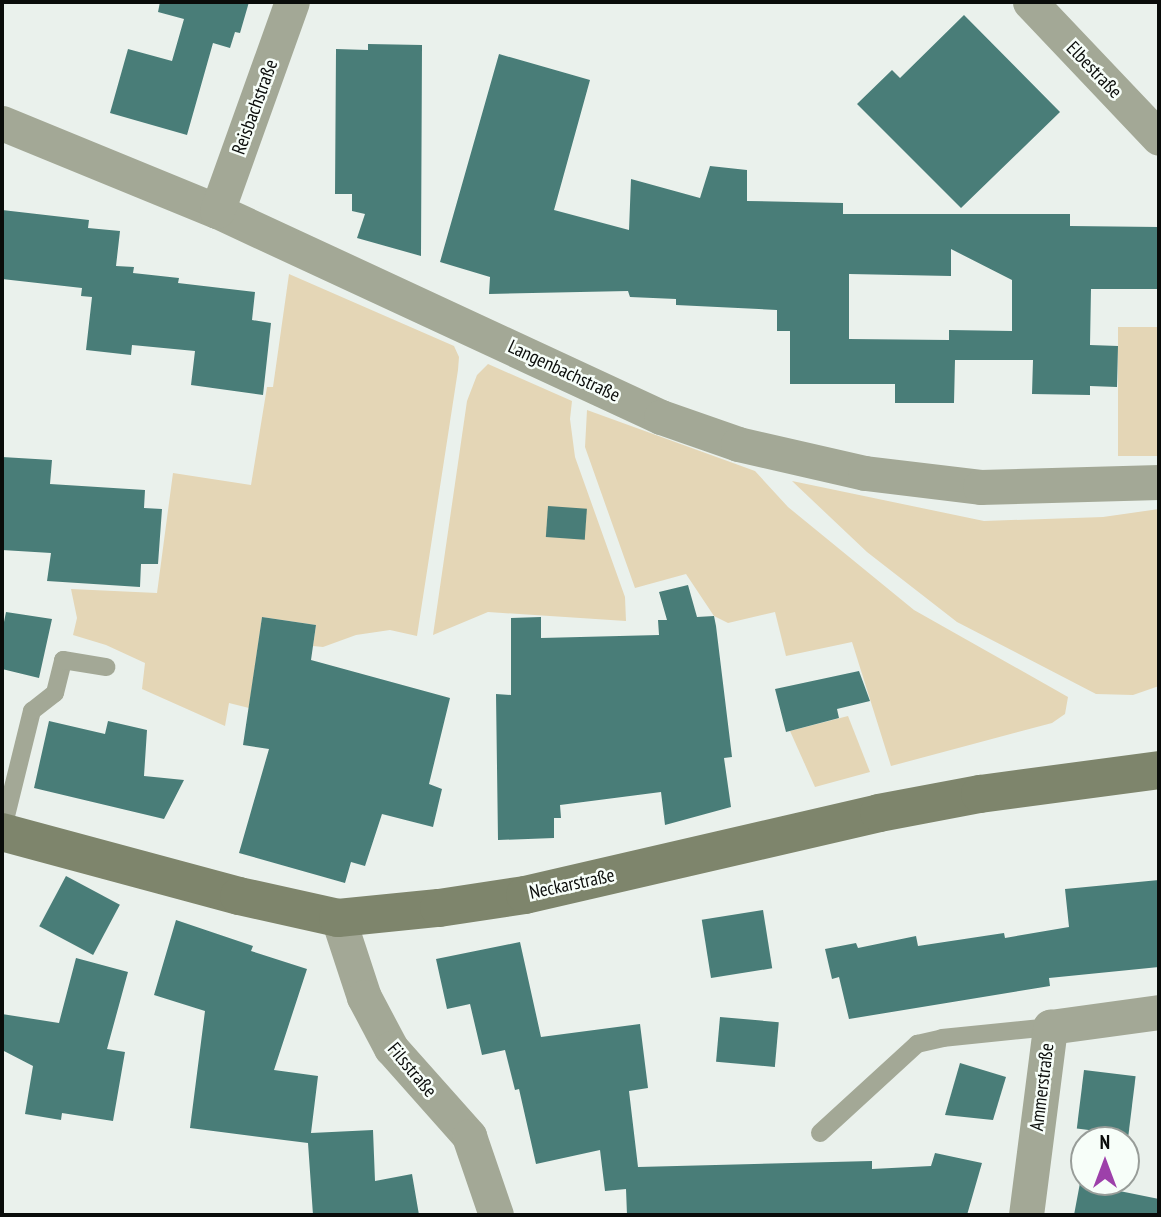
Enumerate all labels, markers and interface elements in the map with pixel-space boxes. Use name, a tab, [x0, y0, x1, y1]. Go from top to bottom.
street label: Elbestraße	[1061, 37, 1127, 103]
street label: Reisbachstraße	[227, 56, 283, 158]
street label: Langenbachstraße	[505, 335, 623, 407]
street label: Neckarstraße	[527, 864, 617, 904]
street label: Filsstraße	[383, 1038, 441, 1102]
street label: Ammerstraße	[1025, 1042, 1059, 1132]
north arrow	[1070, 1126, 1140, 1196]
text: N	[1100, 1130, 1110, 1154]

